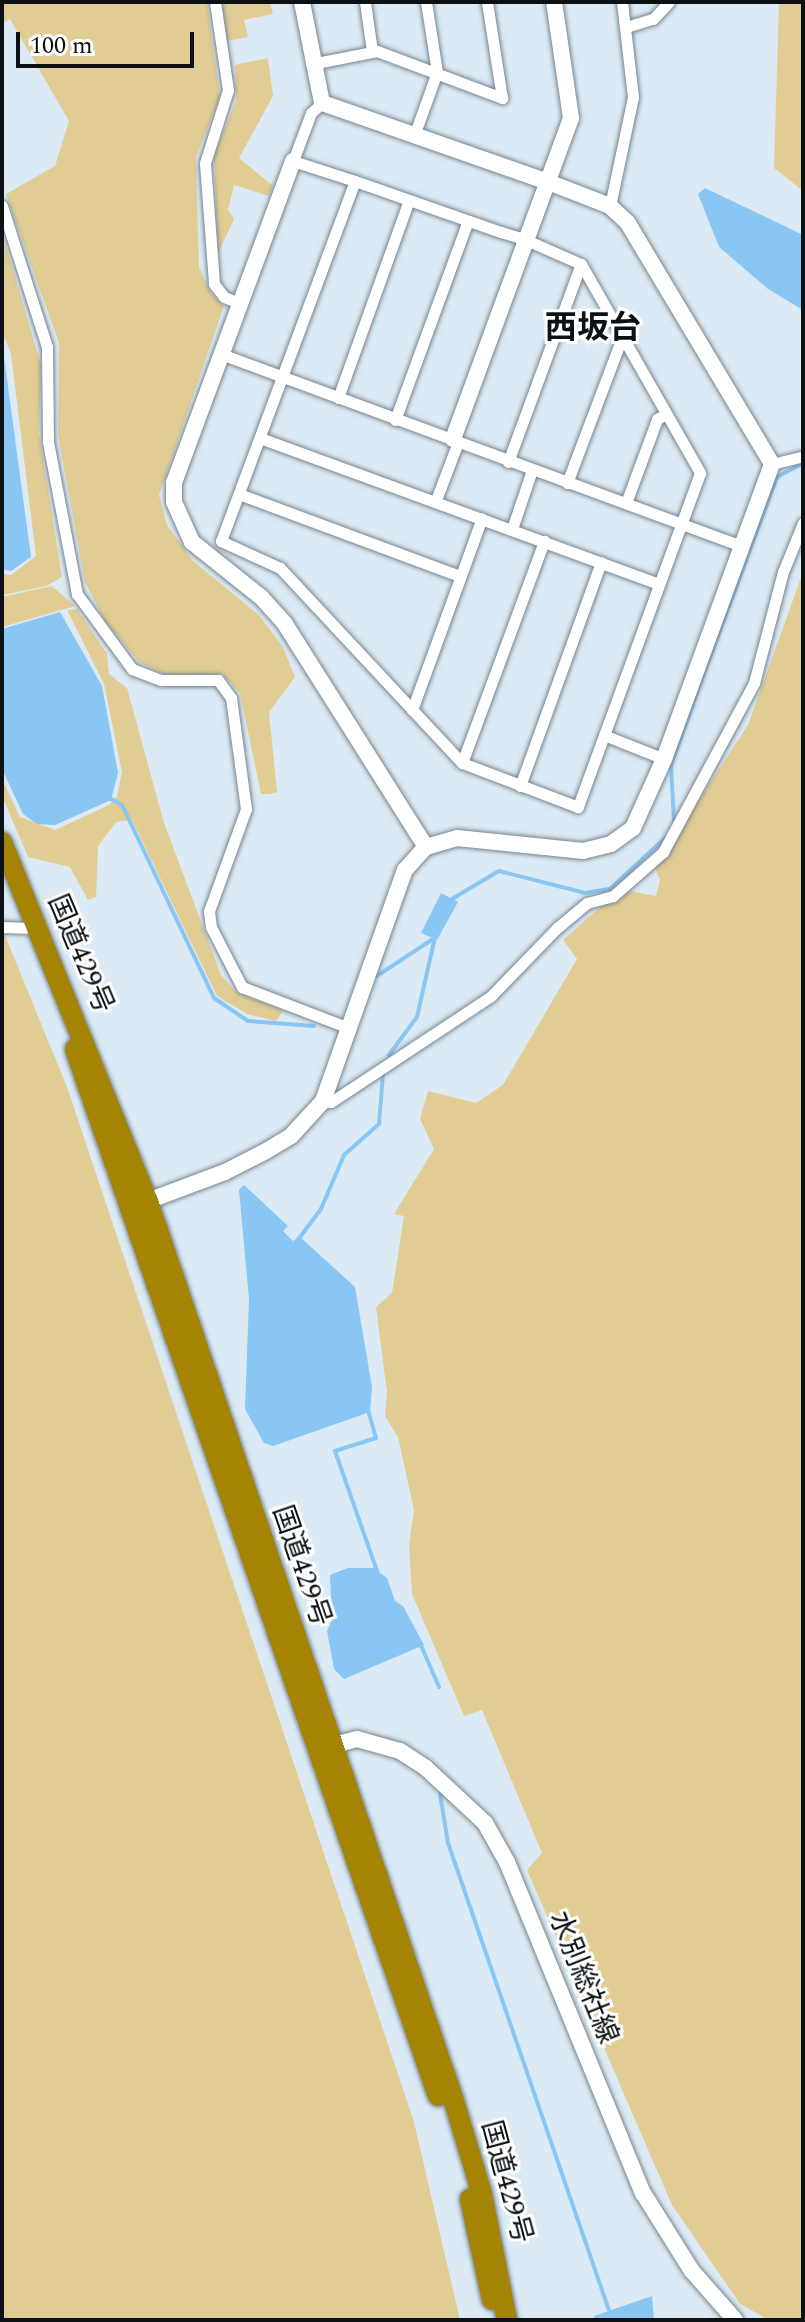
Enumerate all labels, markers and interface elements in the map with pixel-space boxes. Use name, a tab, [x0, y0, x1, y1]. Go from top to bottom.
scale bar	[20, 16, 198, 66]
text: 100 m	[30, 28, 93, 64]
district label: 西坂台	[545, 310, 641, 348]
street label: 国道429号	[40, 889, 120, 1019]
street label: 国道429号	[265, 1501, 337, 1631]
street label: 水別総社線	[541, 1907, 625, 2049]
street label: 国道429号	[473, 2117, 539, 2247]

